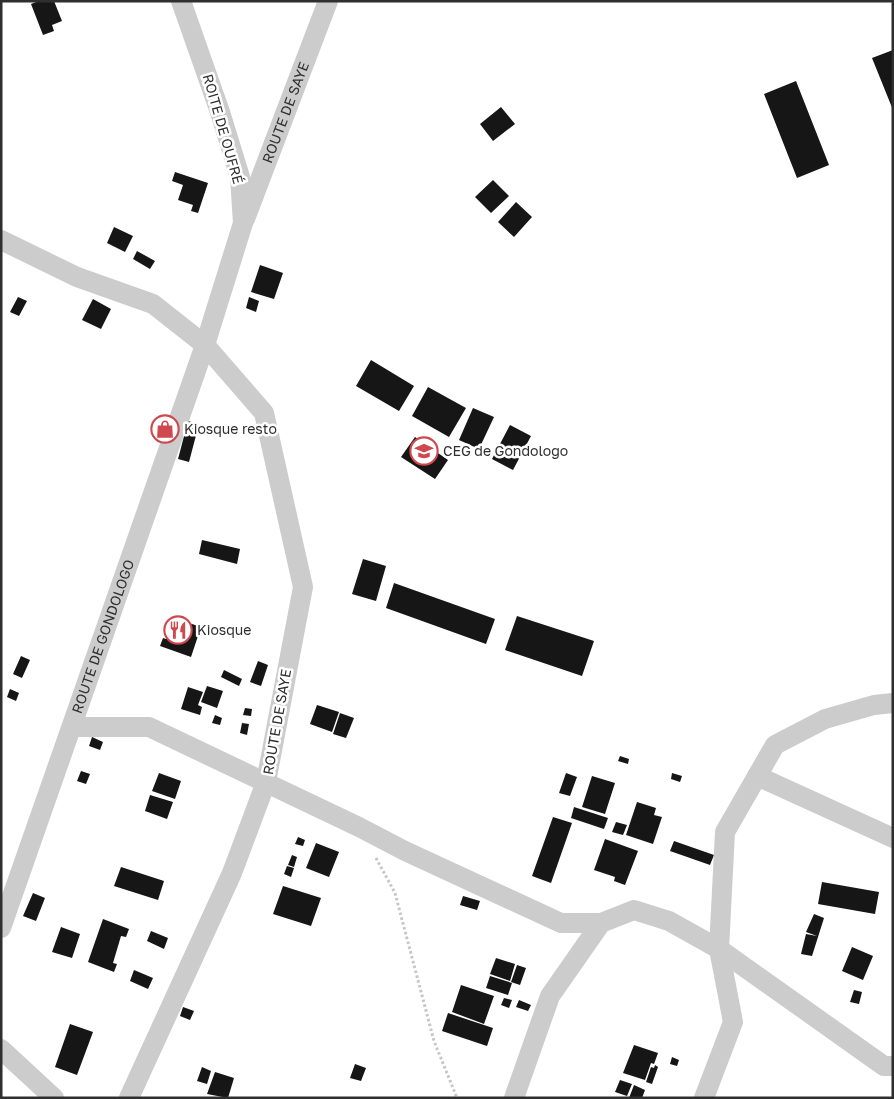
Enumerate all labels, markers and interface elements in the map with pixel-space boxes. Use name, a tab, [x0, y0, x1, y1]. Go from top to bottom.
street label: ROUTE DE SAYE	[258, 59, 312, 165]
street label: ROITE DE OUFRÉ	[200, 72, 247, 186]
shop icon: Kiosque resto	[150, 414, 180, 444]
place label: Kiosque resto	[184, 420, 277, 437]
school or university icon: CEG de Gondologo	[409, 436, 439, 466]
place label: CEG de Gondologo	[443, 442, 568, 459]
street label: ROUTE DE GONDOLOGO	[68, 557, 137, 715]
restaurant icon: Kiosque	[163, 615, 193, 645]
place label: Kiosque	[197, 621, 251, 638]
street label: ROUTE DE SAYE	[259, 668, 294, 776]

